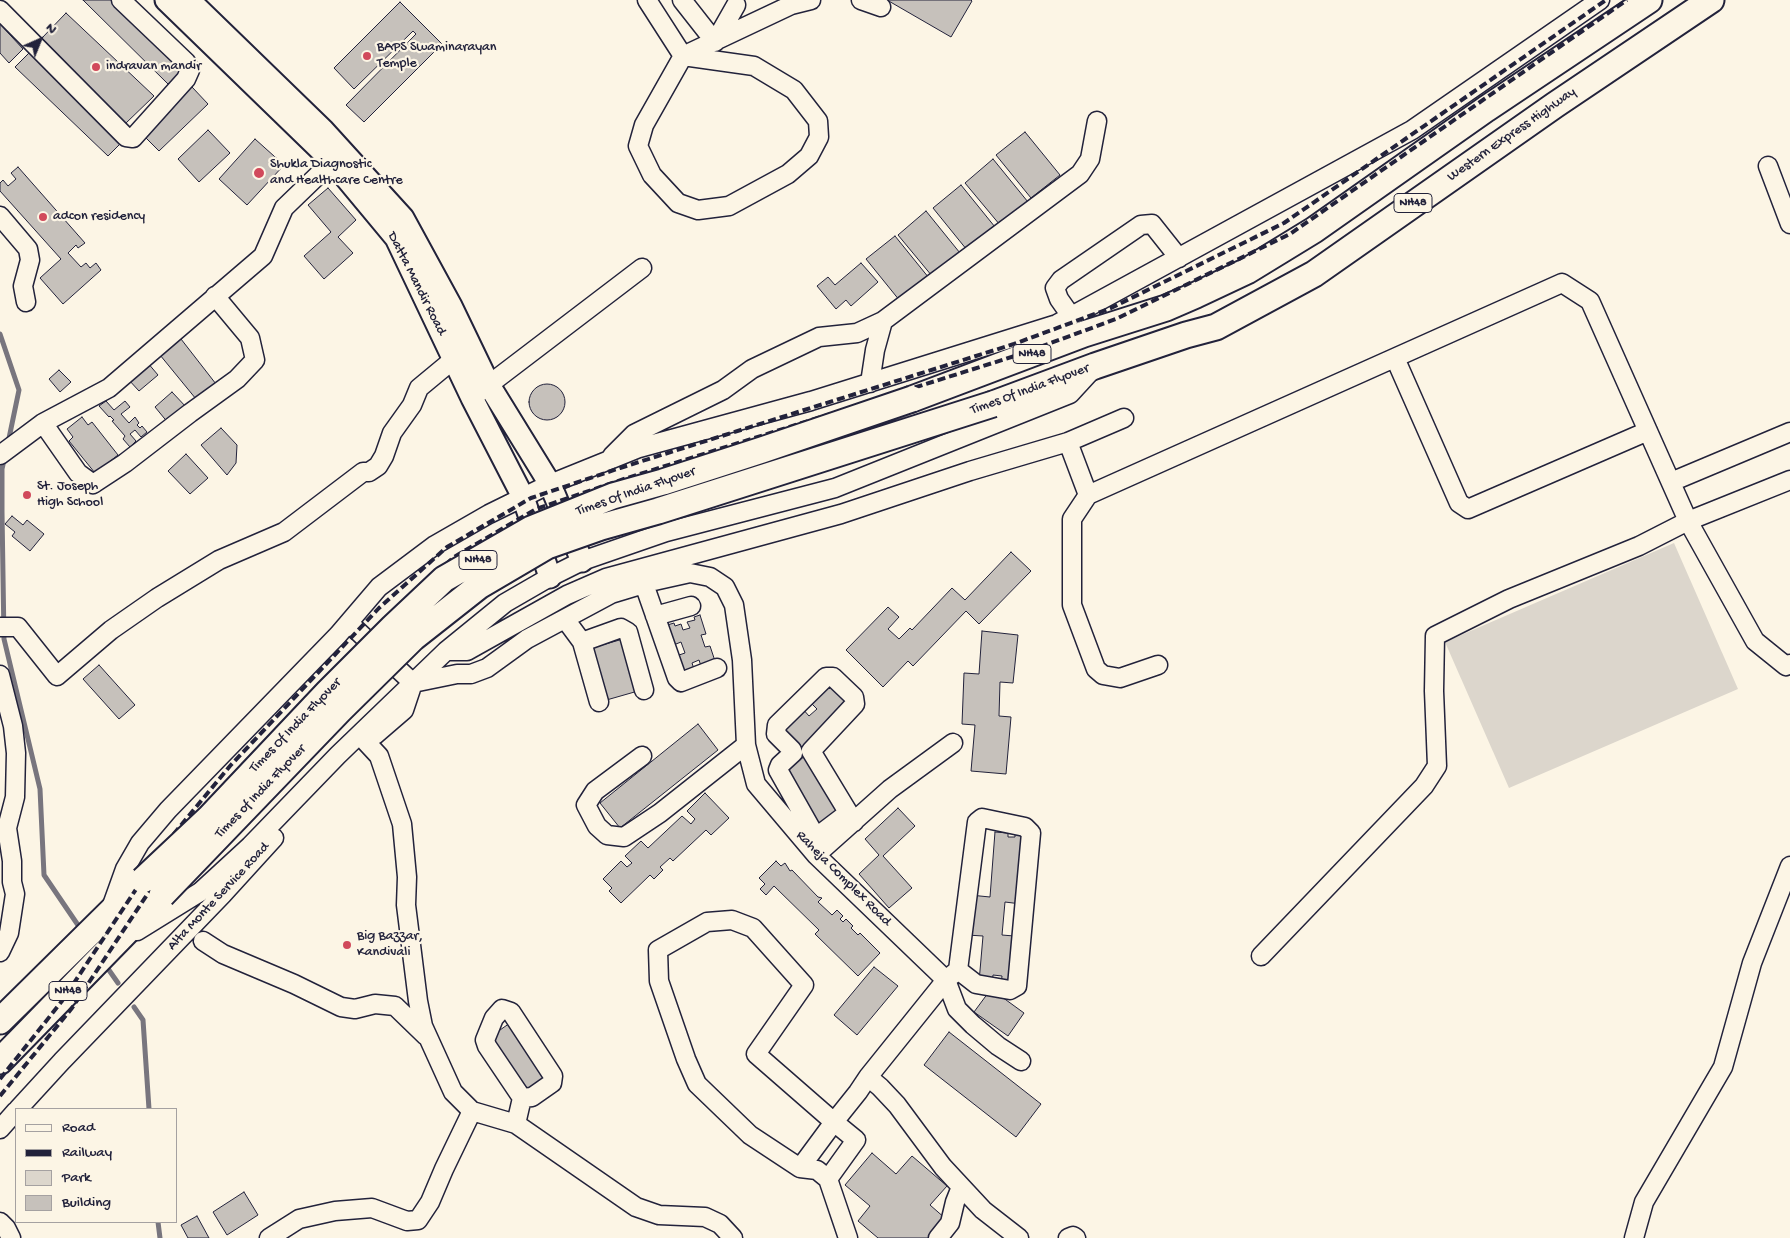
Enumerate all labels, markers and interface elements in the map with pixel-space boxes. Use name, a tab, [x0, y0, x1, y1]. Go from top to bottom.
north arrow	[15, 15, 65, 65]
text: N	[42, 20, 60, 38]
place label: BAPS Swaminarayan Temple	[377, 40, 497, 72]
marker: BAPS Swaminarayan Temple	[361, 50, 373, 62]
place label: indravan mandir	[106, 59, 201, 75]
marker: indravan mandir	[90, 61, 102, 73]
street label: Western Express Highway	[1445, 84, 1579, 186]
place label: Shukla Diagnostic and Healthcare Centre	[270, 157, 403, 190]
marker: Shukla Diagnostic and Healthcare Centre	[252, 166, 266, 180]
road number: NH48	[1394, 194, 1432, 212]
place label: adcon residency	[53, 209, 145, 225]
marker: adcon residency	[37, 211, 49, 223]
street label: Datta Mandir Road	[383, 230, 449, 338]
road number: NH48	[1013, 344, 1051, 364]
street label: Times Of India Flyover	[968, 361, 1092, 419]
street label: Times Of India Flyover	[574, 464, 698, 520]
place label: St. Joseph High School	[37, 479, 103, 512]
marker: St. Joseph High School	[21, 489, 33, 501]
road number: NH48	[459, 550, 497, 570]
street label: Times Of India Flyover	[246, 675, 346, 777]
street label: Times of India Flyover	[212, 742, 310, 842]
street label: Raheja Complex Road	[792, 828, 894, 930]
street label: Alta Monte Service Road	[165, 839, 273, 955]
place label: Big Bazzar, Kandivali	[357, 929, 423, 962]
marker: Big Bazzar, Kandivali	[341, 939, 353, 951]
road number: NH48	[49, 981, 87, 1000]
legend	[15, 1108, 178, 1223]
text: Road	[62, 1119, 95, 1137]
text: Railway	[62, 1144, 112, 1162]
text: Park	[62, 1169, 91, 1187]
text: Building	[62, 1194, 111, 1212]

